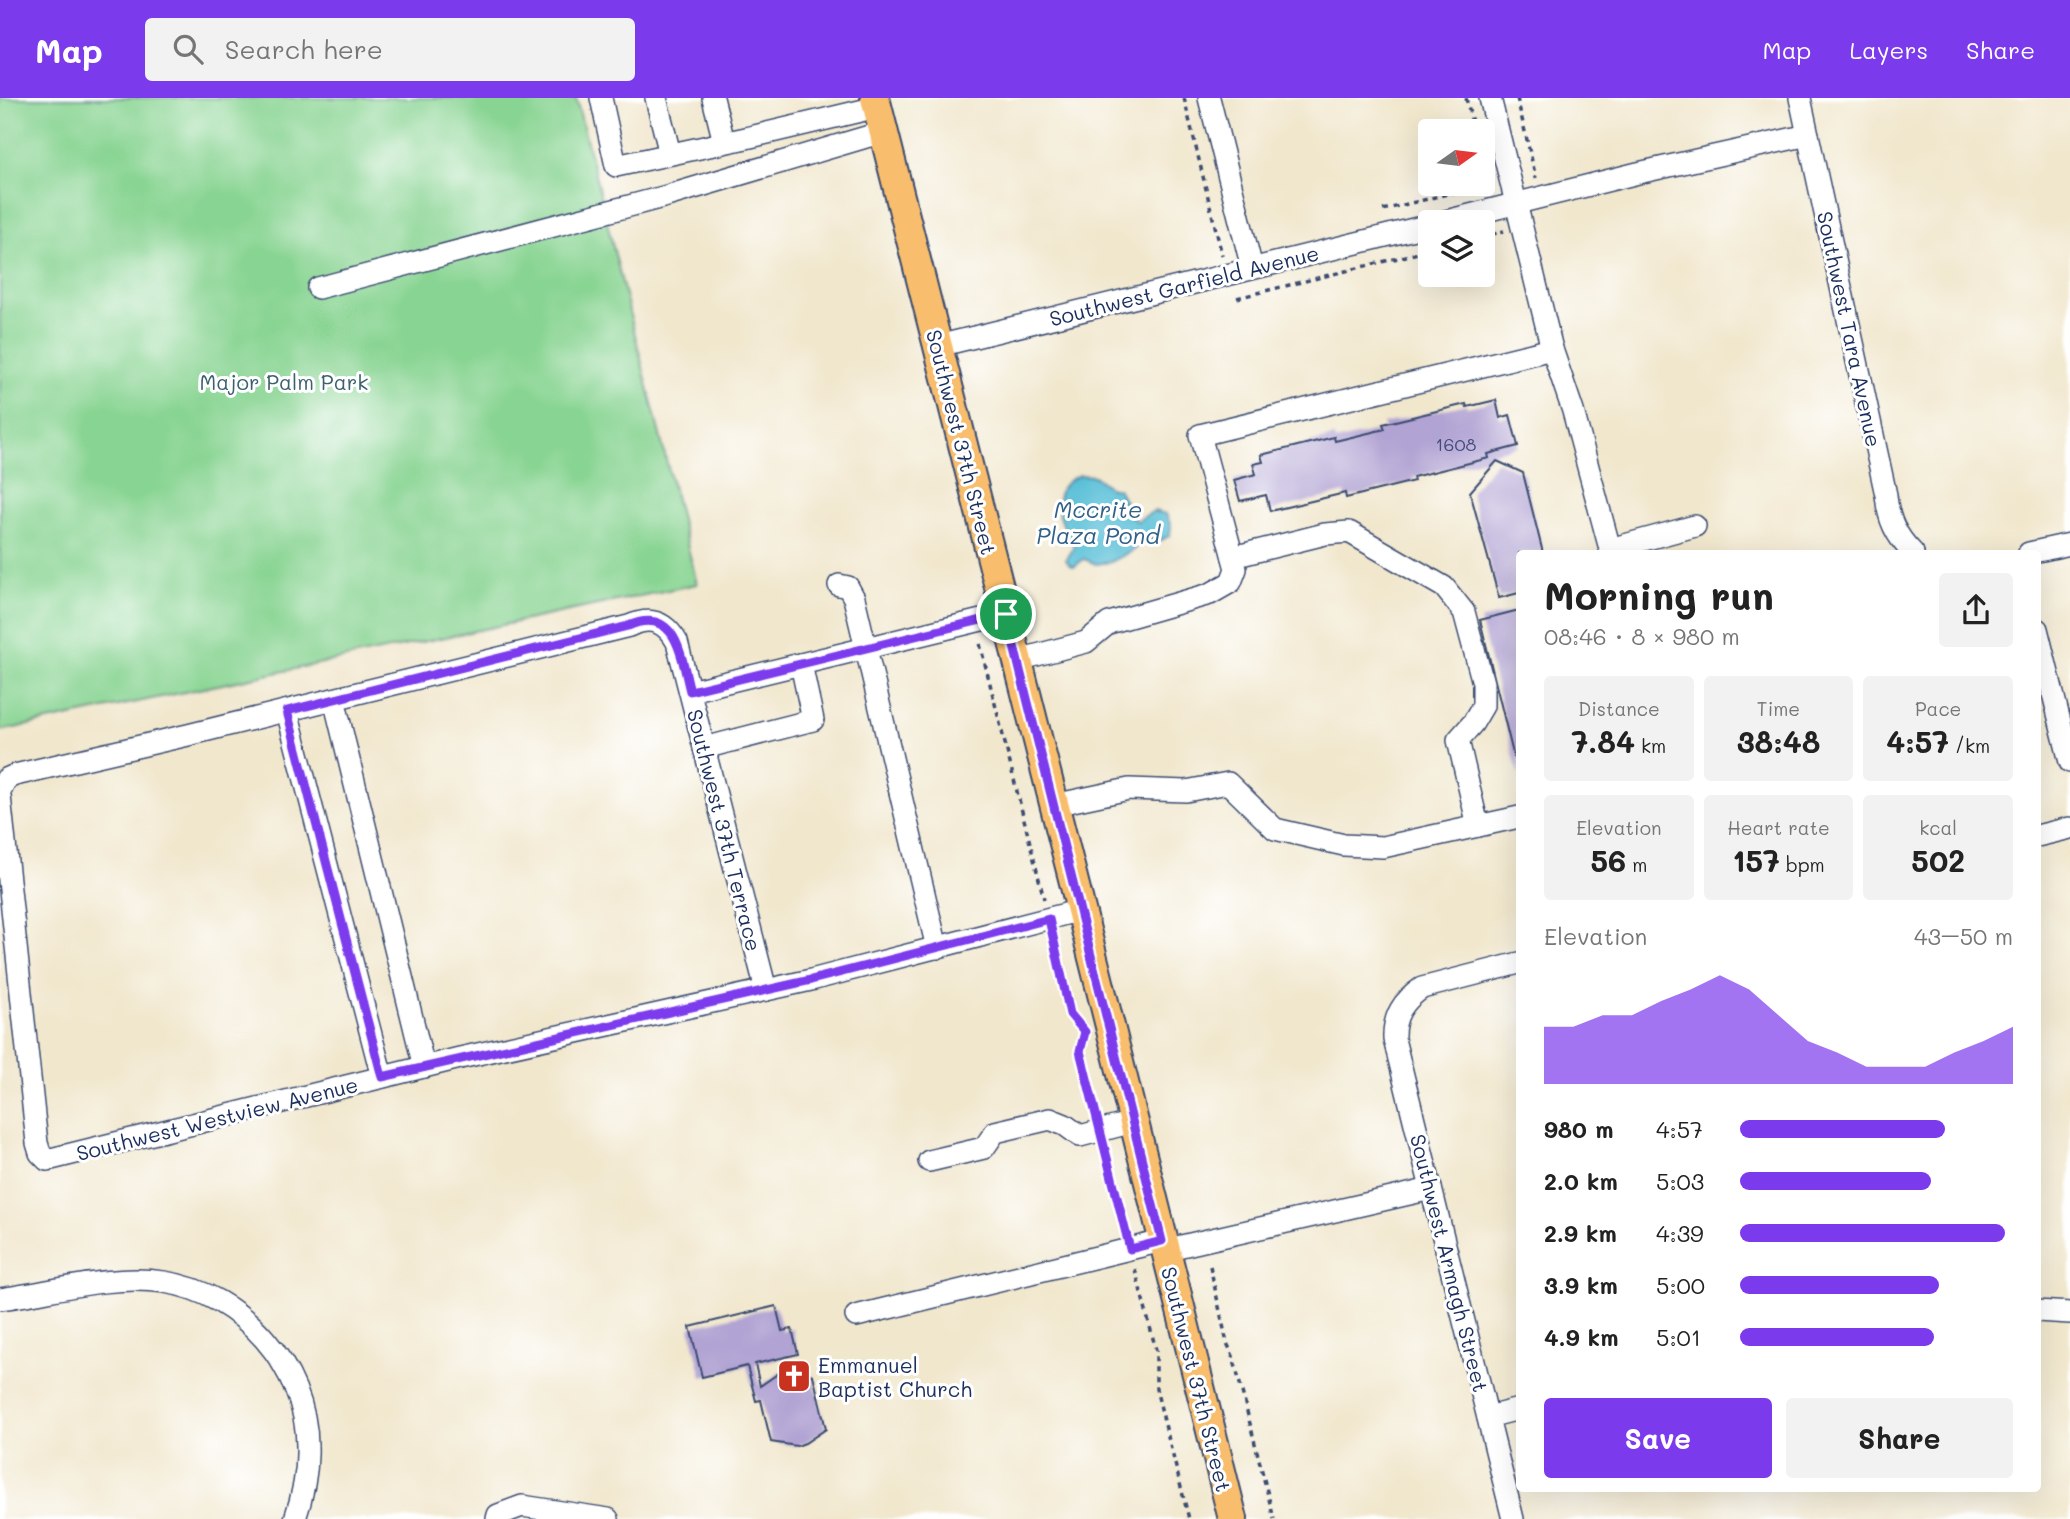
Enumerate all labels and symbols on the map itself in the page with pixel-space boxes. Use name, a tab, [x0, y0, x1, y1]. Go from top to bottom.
north arrow	[1418, 119, 1494, 196]
street label: Southwest Tara Avenue	[1812, 209, 1888, 449]
street label: Southwest Garfield Avenue	[1046, 238, 1322, 332]
street label: Southwest 37th Street	[921, 327, 1003, 557]
park label: Major Palm Park	[200, 368, 368, 395]
house number: 1608	[1436, 432, 1477, 456]
water label: Mccrite Plaza Pond	[1036, 494, 1161, 550]
pin	[976, 584, 1036, 644]
street label: Southwest 37th Terrace	[682, 706, 768, 954]
street label: Southwest Westview Avenue	[73, 1070, 361, 1166]
street label: Southwest Armagh Street	[1405, 1131, 1495, 1395]
street label: Southwest 37th Street	[1156, 1264, 1238, 1494]
place label: Emmanuel Baptist Church	[818, 1351, 972, 1402]
church icon: Emmanuel Baptist Church	[775, 1357, 813, 1395]

